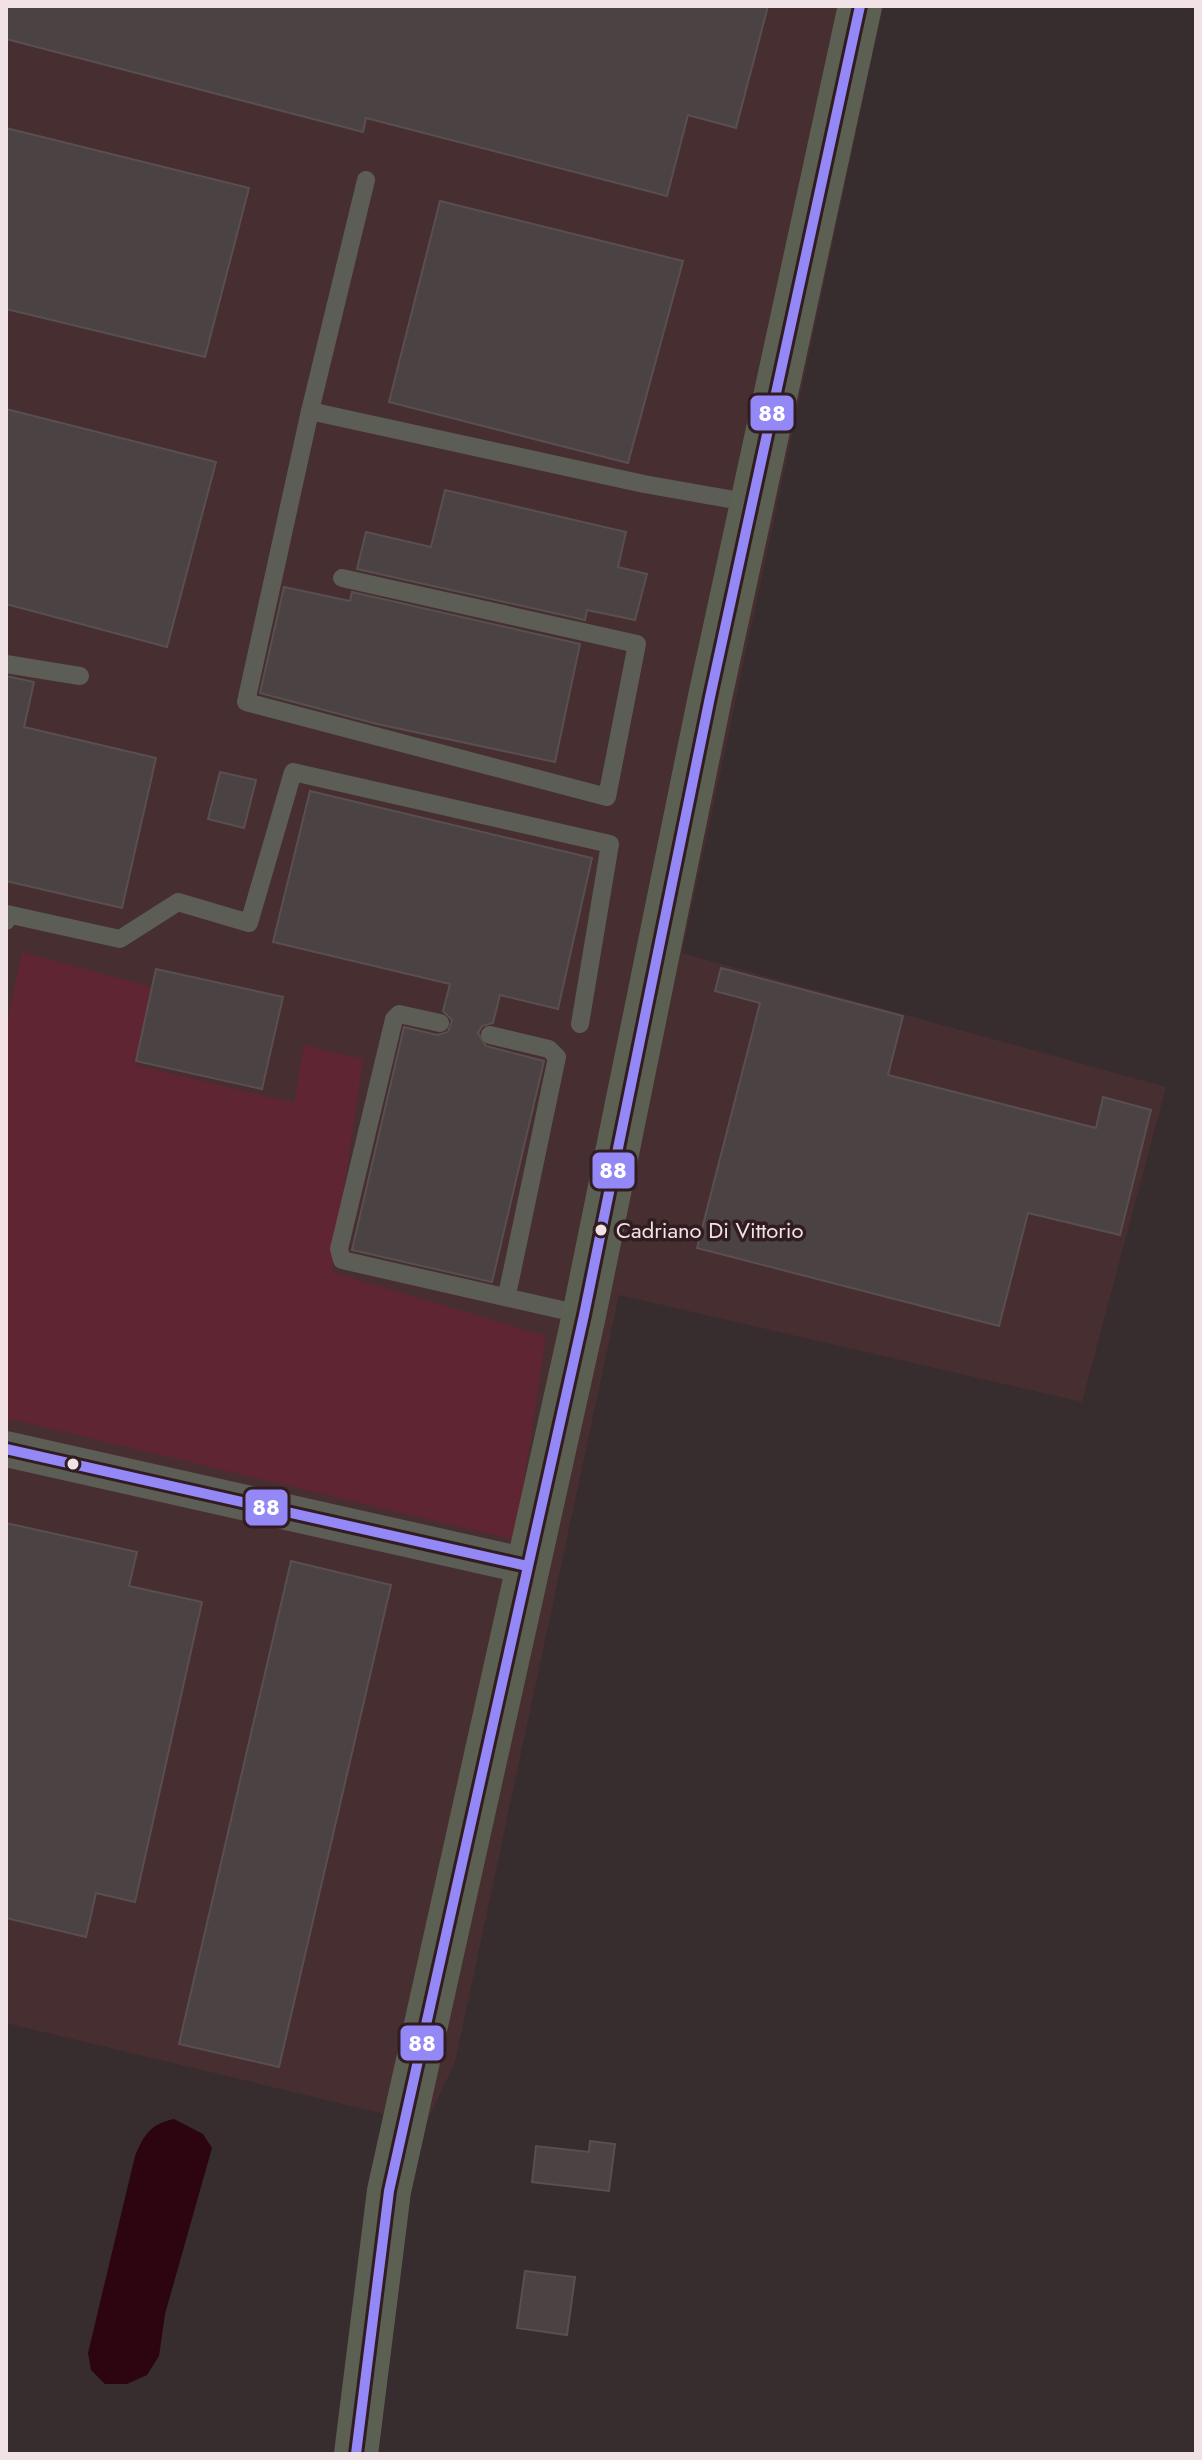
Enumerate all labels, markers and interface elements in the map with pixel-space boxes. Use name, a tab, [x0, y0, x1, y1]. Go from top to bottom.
line badge: 88	[749, 394, 795, 432]
text: 88	[758, 397, 786, 429]
line badge: 88	[591, 1151, 636, 1190]
text: 88	[599, 1154, 627, 1186]
place label: Cadriano Di Vittorio	[616, 1214, 804, 1246]
marker: Cadriano Di Vittorio	[593, 1222, 609, 1238]
unlabelled marker	[65, 1456, 81, 1472]
line badge: 88	[244, 1488, 289, 1527]
text: 88	[252, 1491, 280, 1523]
line badge: 88	[399, 2024, 445, 2062]
text: 88	[408, 2027, 436, 2059]

